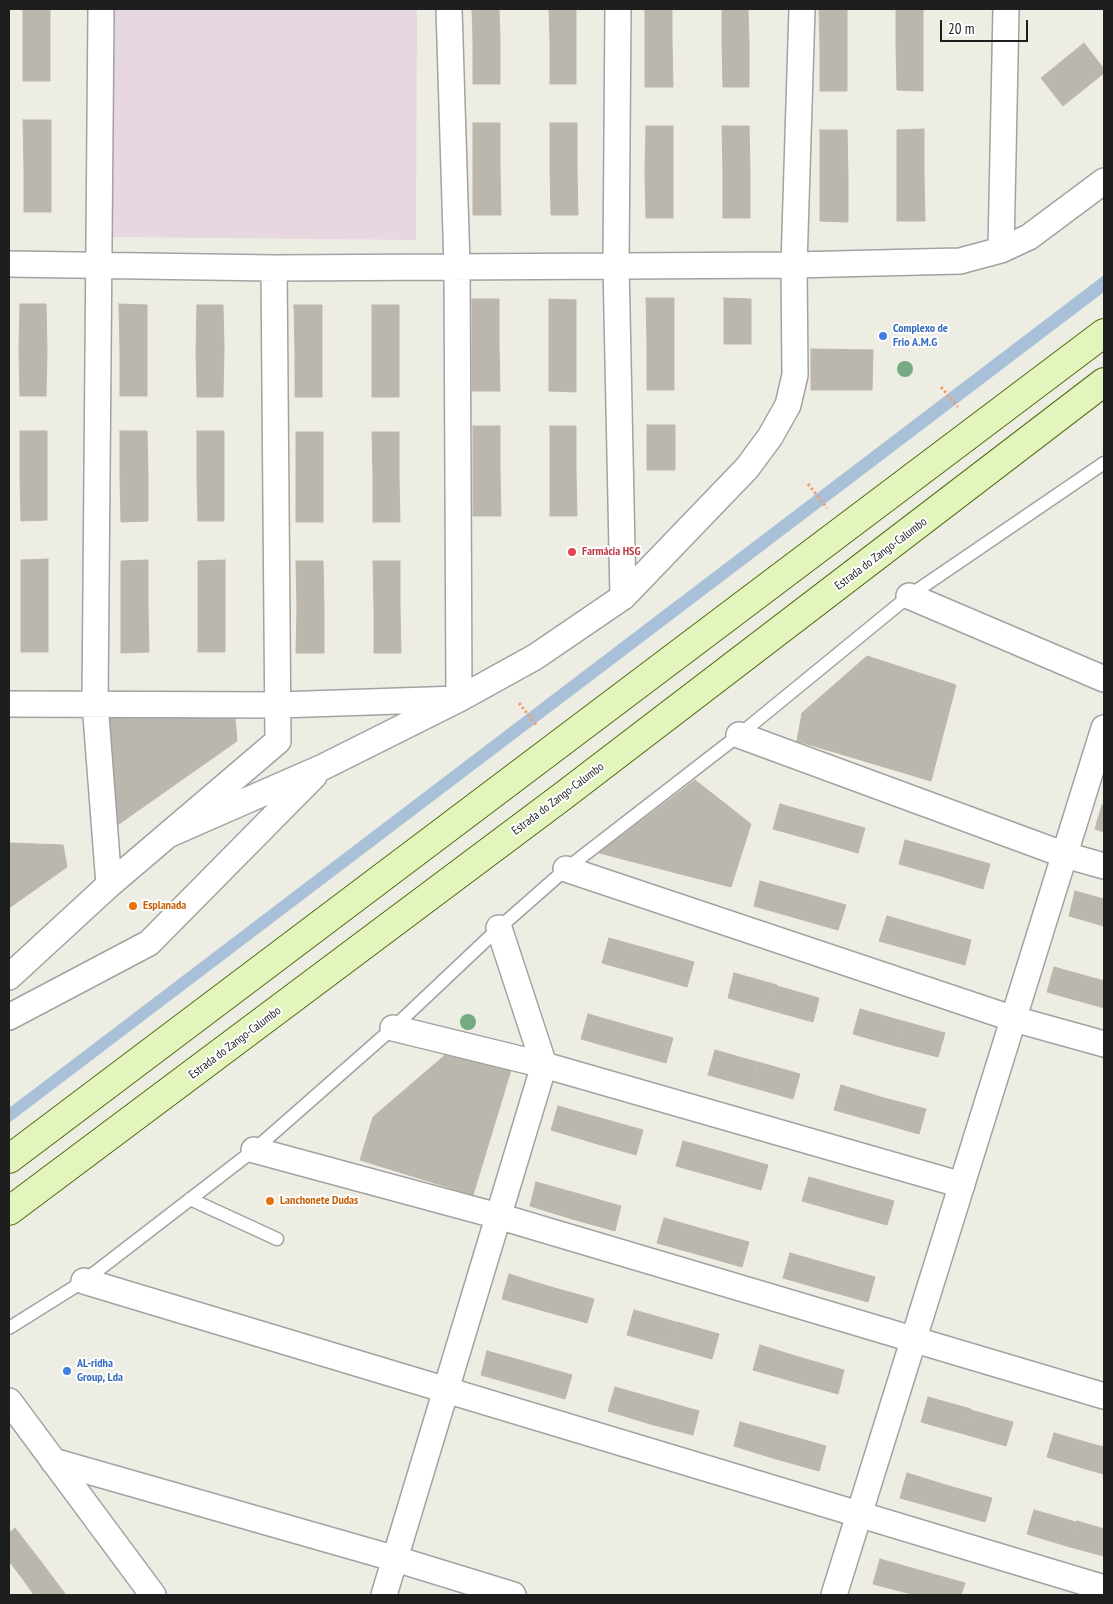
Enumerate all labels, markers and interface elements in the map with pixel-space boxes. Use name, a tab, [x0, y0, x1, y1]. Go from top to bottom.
scale bar	[943, 10, 1030, 42]
text: 20 m	[948, 19, 974, 38]
place label: Complexo de Frio A.M.G	[893, 322, 948, 350]
marker: Complexo de Frio A.M.G	[877, 330, 889, 342]
street label: Estrada do Zango-Calumbo	[832, 515, 930, 593]
place label: Farmácia HSG	[582, 545, 640, 559]
marker: Farmácia HSG	[566, 546, 578, 558]
street label: Estrada do Zango-Calumbo	[509, 760, 607, 838]
place label: Esplanada	[143, 899, 186, 913]
marker: Esplanada	[127, 900, 139, 912]
street label: Estrada do Zango-Calumbo	[186, 1004, 284, 1082]
place label: Lanchonete Dudas	[280, 1194, 358, 1208]
marker: Lanchonete Dudas	[264, 1195, 276, 1207]
place label: AL-ridha Group, Lda	[77, 1357, 123, 1385]
marker: AL-ridha Group, Lda	[61, 1365, 73, 1377]

